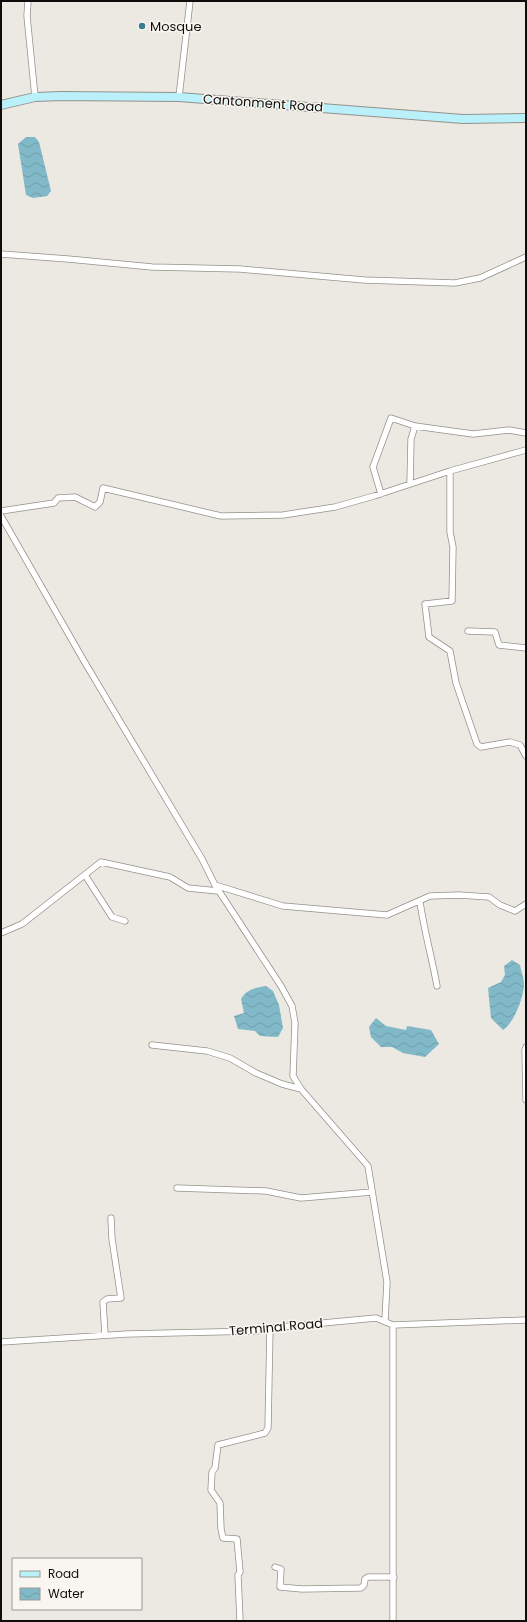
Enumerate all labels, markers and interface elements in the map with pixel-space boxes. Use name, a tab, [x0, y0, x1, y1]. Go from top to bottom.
place label: Mosque	[150, 17, 201, 36]
marker: Mosque	[137, 21, 147, 31]
street label: Cantonment Road	[202, 89, 324, 117]
street label: Terminal Road	[228, 1313, 324, 1341]
legend	[12, 1558, 142, 1610]
text: Road	[48, 1565, 79, 1582]
text: Water	[48, 1585, 85, 1602]

